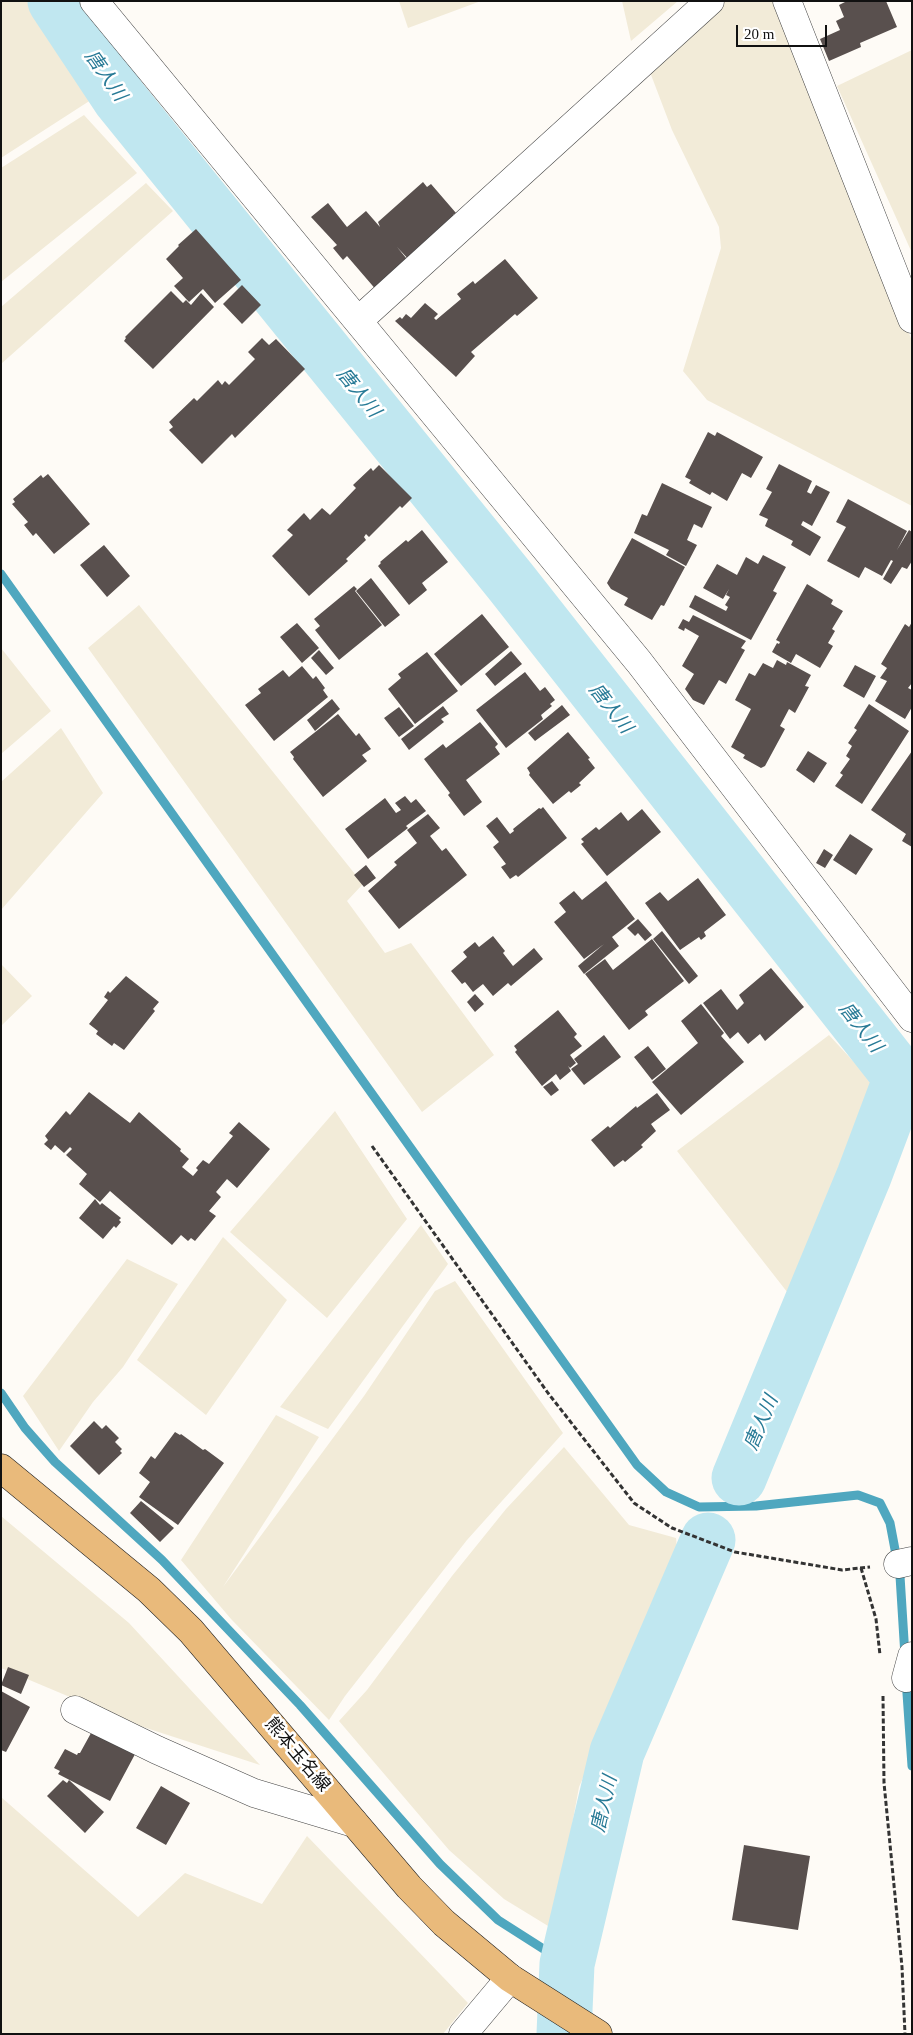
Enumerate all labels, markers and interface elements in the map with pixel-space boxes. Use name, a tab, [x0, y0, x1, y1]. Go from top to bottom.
scale bar	[738, 15, 829, 47]
text: 20 m	[744, 26, 774, 42]
water label: 唐人川	[79, 46, 131, 106]
water label: 唐人川	[331, 364, 385, 422]
water label: 唐人川	[583, 680, 637, 738]
water label: 唐人川	[833, 999, 887, 1057]
water label: 唐人川	[740, 1392, 784, 1454]
street label: 熊本玉名線	[260, 1714, 334, 1796]
water label: 唐人川	[587, 1774, 623, 1834]

